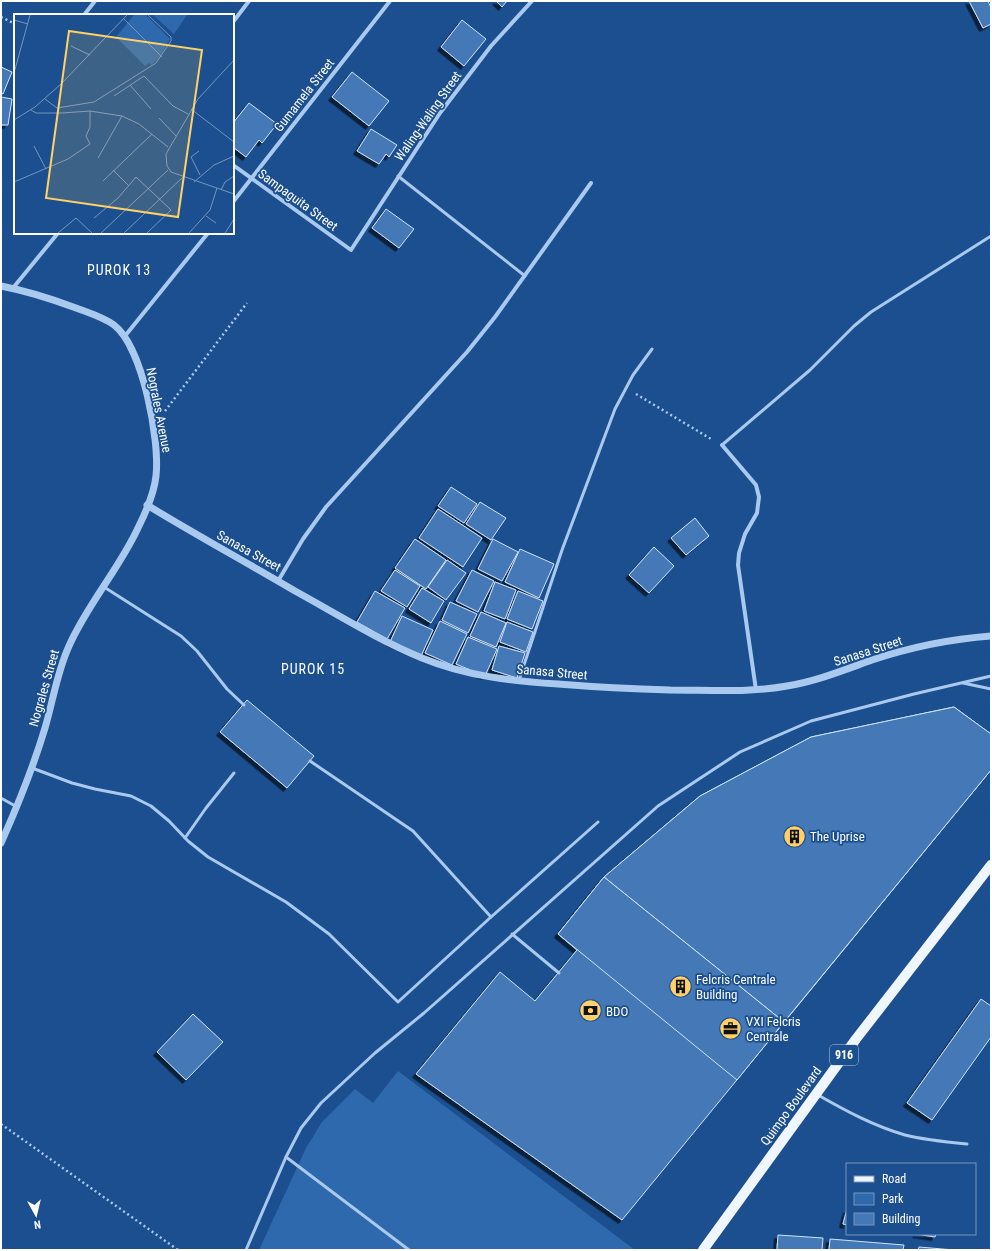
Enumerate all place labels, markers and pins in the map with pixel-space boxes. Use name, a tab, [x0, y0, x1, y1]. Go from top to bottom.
building icon: The Uprise	[782, 823, 808, 849]
place label: The Uprise	[810, 829, 865, 844]
place label: Felcris Centrale Building	[696, 972, 776, 1002]
building icon: Felcris Centrale Building	[668, 973, 694, 999]
bank icon: BDO	[578, 998, 604, 1024]
place label: BDO	[606, 1004, 629, 1019]
place label: VXI Felcris Centrale	[746, 1014, 801, 1044]
office icon: VXI Felcris Centrale	[718, 1015, 744, 1041]

